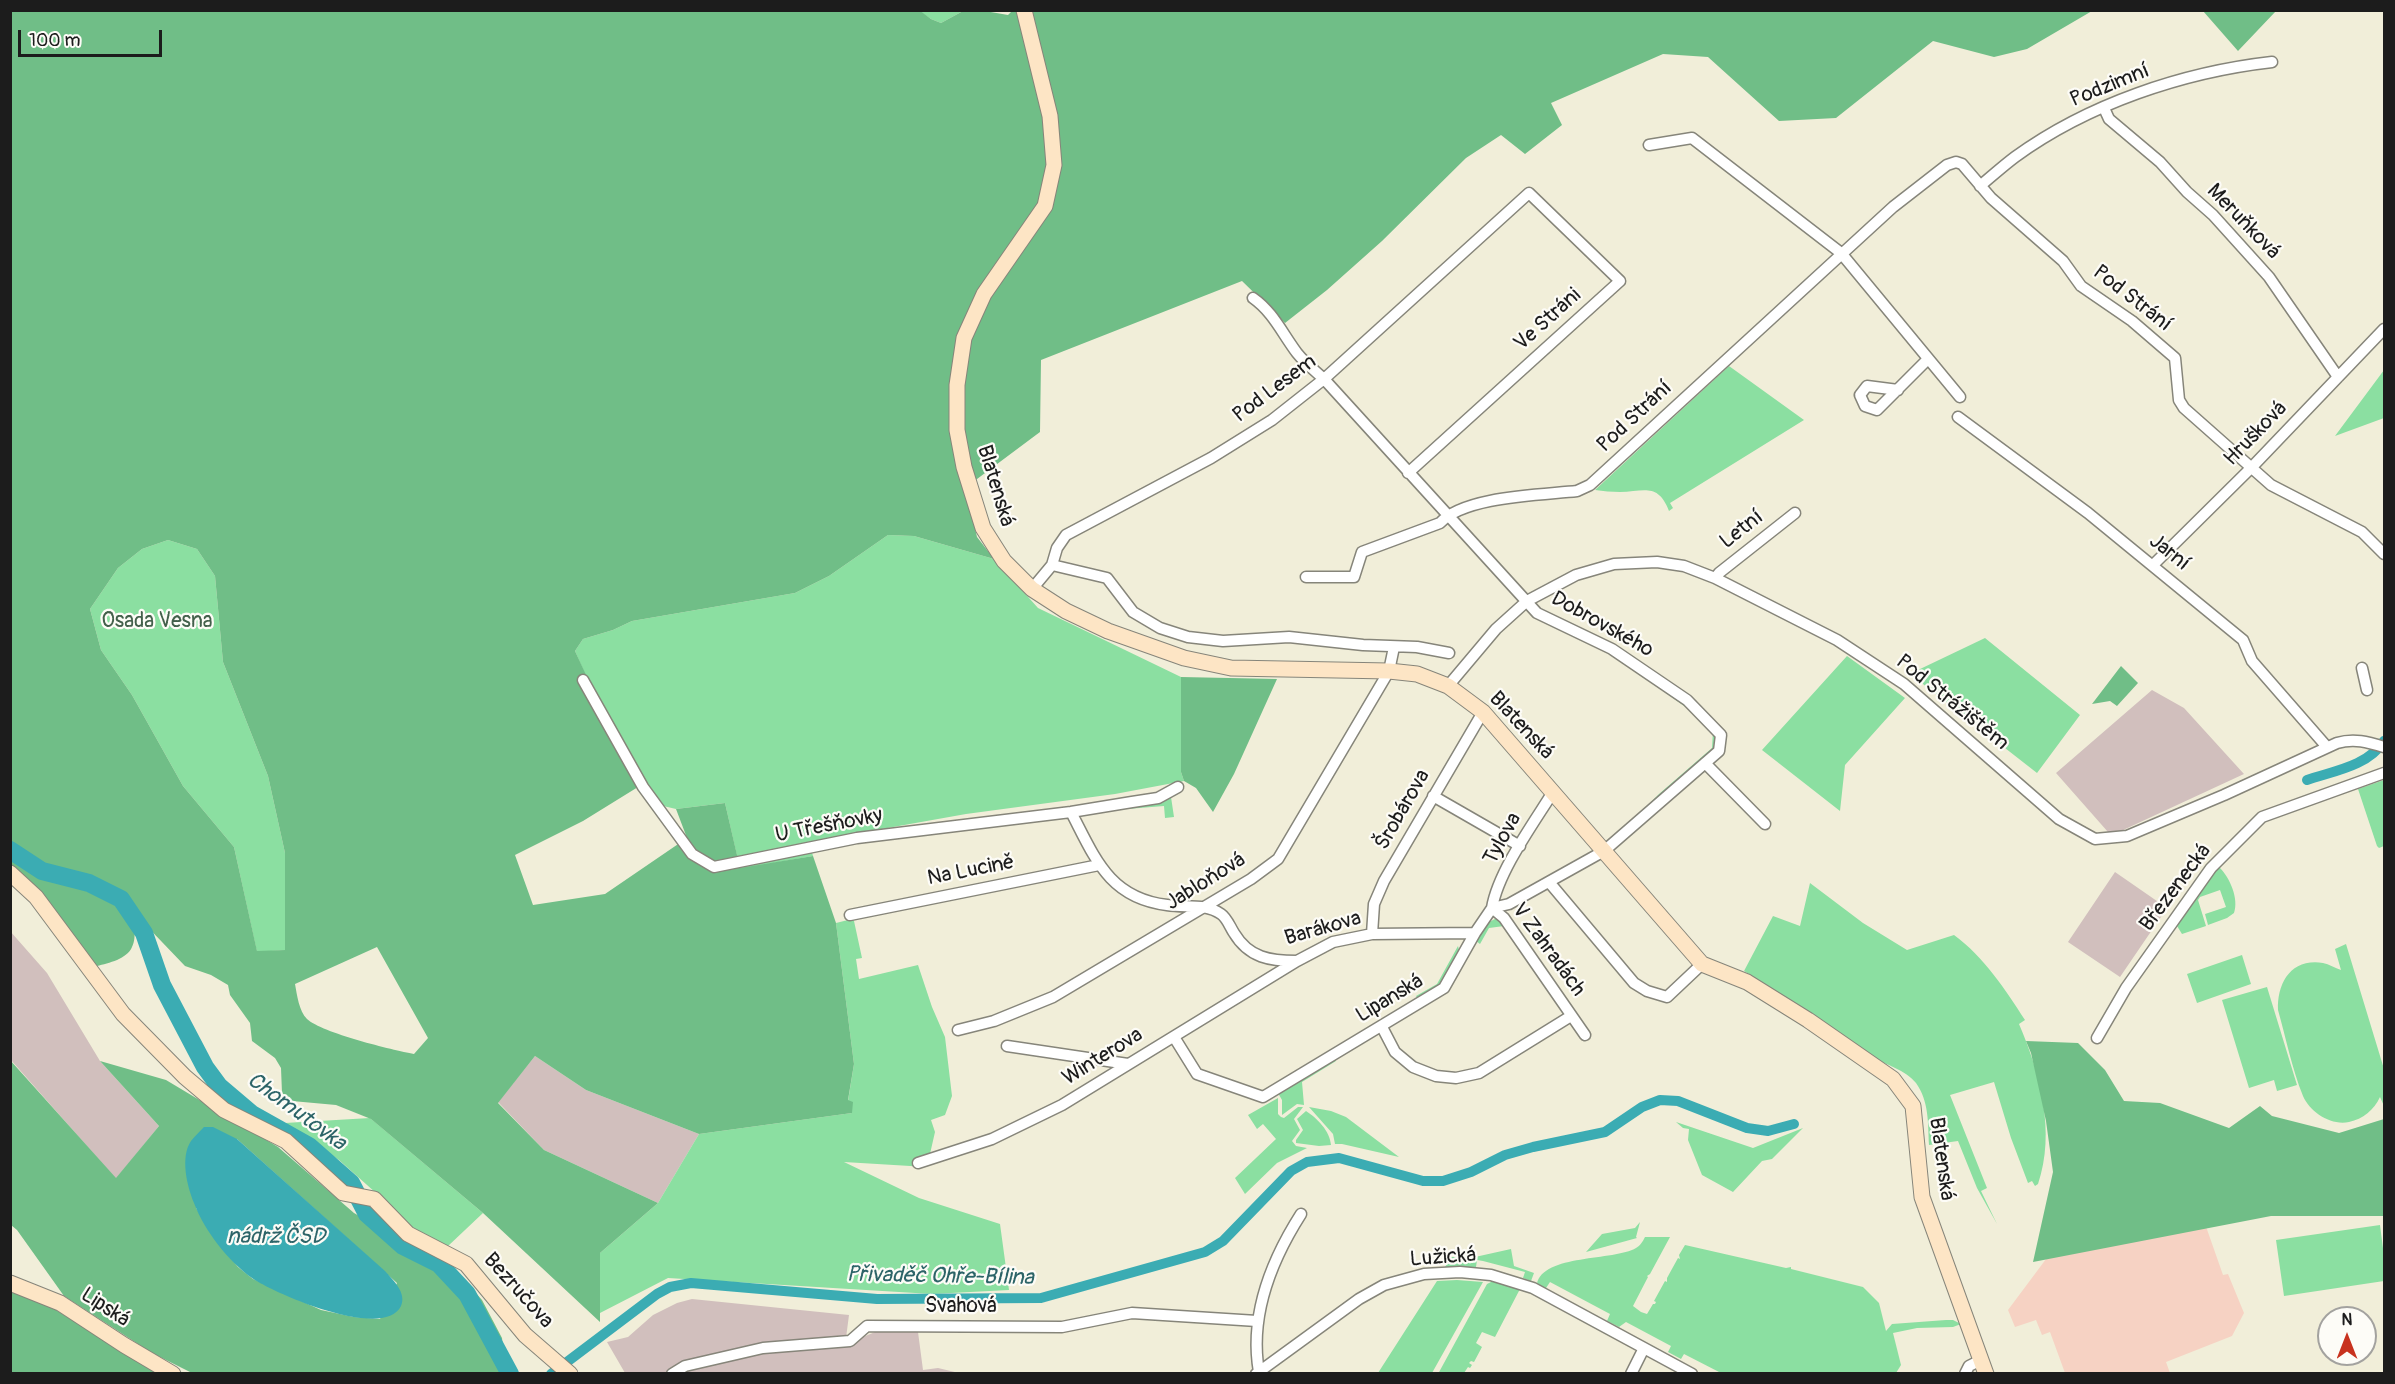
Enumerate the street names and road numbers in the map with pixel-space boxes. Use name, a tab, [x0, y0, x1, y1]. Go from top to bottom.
street label: Podzimní	[2066, 59, 2154, 113]
street label: Meruňková	[2201, 179, 2285, 265]
street label: Pod Strání	[2087, 260, 2177, 338]
street label: Ve Stráni	[1509, 283, 1587, 357]
street label: Pod Lesem	[1228, 349, 1322, 429]
street label: Pod Strání	[1592, 376, 1678, 458]
street label: Hrušková	[2219, 396, 2293, 472]
street label: Blatenská	[971, 442, 1019, 530]
street label: Letní	[1715, 505, 1769, 555]
street label: Jarní	[2144, 529, 2194, 577]
street label: Dobrovského	[1546, 587, 1658, 663]
street label: Pod Strážištěm	[1890, 650, 2014, 756]
street label: Blatenská	[1483, 687, 1559, 765]
street label: Šrobárova	[1370, 765, 1436, 855]
street label: U Třešňovky	[773, 803, 885, 849]
street label: Tylova	[1479, 809, 1527, 869]
street label: Březenecká	[2135, 839, 2217, 937]
street label: Jabloňová	[1162, 848, 1250, 916]
street label: Na Lucině	[925, 850, 1017, 892]
street label: V Zahradách	[1506, 899, 1590, 1001]
street label: Barákova	[1282, 906, 1364, 952]
street label: Lipanská	[1352, 969, 1428, 1029]
street label: Winterova	[1058, 1023, 1148, 1091]
street label: Blatenská	[1923, 1116, 1959, 1202]
street label: Lužická	[1409, 1243, 1477, 1273]
street label: Bezručova	[478, 1248, 558, 1334]
street label: Lipská	[76, 1283, 134, 1333]
street label: Svahová	[925, 1294, 997, 1320]

